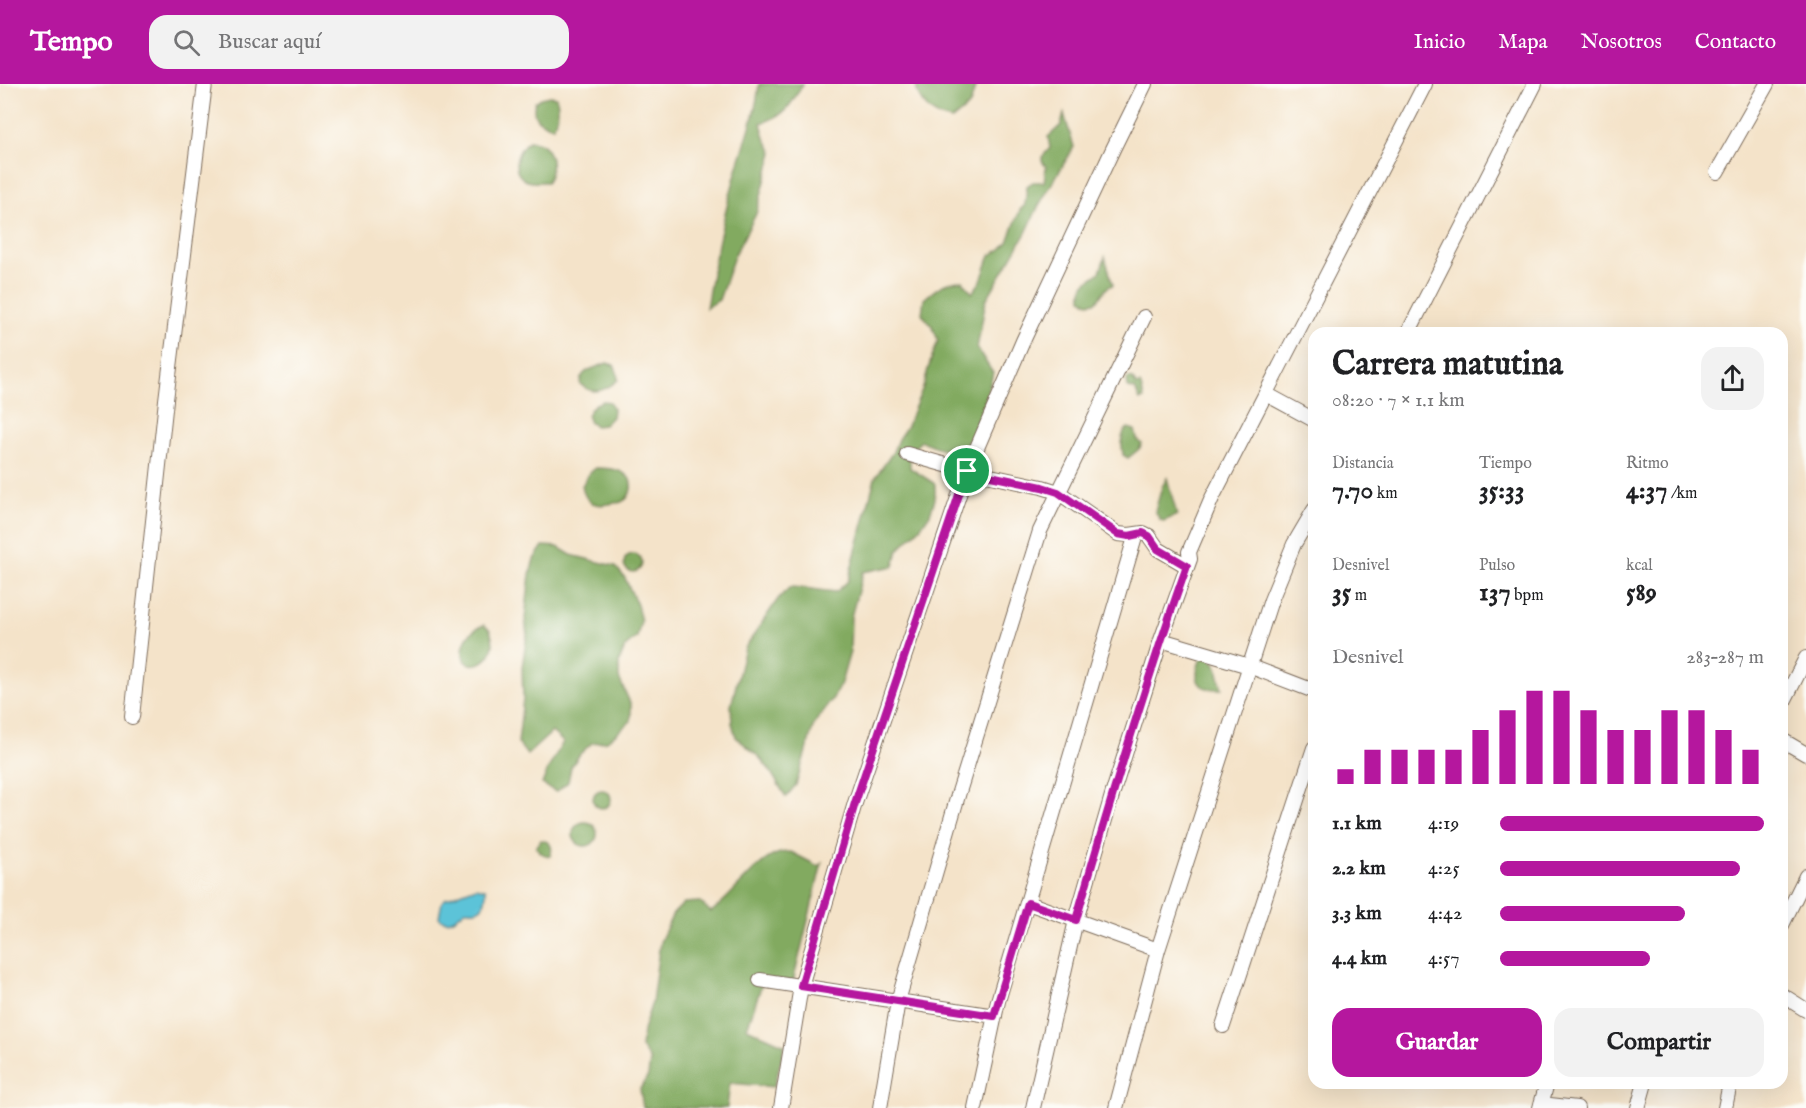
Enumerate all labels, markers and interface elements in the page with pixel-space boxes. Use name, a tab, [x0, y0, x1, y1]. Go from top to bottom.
search box	[149, 15, 569, 69]
text: Tempo	[30, 25, 113, 60]
icon: search	[170, 26, 203, 59]
text: Buscar aquí	[218, 28, 321, 56]
text: Inicio	[1414, 29, 1465, 56]
text: Mapa	[1498, 29, 1548, 56]
text: Nosotros	[1581, 29, 1662, 56]
text: Contacto	[1695, 29, 1776, 56]
text: Carrera matutina	[1332, 344, 1563, 386]
button: share	[1701, 347, 1764, 410]
text: 08:20 · 7 × 1.1 km	[1332, 388, 1465, 413]
pin	[941, 445, 992, 496]
icon: arrive	[950, 454, 983, 487]
text: Distancia	[1332, 454, 1394, 474]
text: Tiempo	[1479, 454, 1532, 474]
text: Ritmo	[1626, 454, 1669, 474]
text: 7.70	[1332, 474, 1373, 507]
text: 35:33	[1479, 474, 1524, 507]
text: 4:37	[1626, 474, 1667, 507]
text: km	[1373, 484, 1398, 504]
text: /km	[1667, 484, 1697, 504]
text: Desnivel	[1332, 556, 1389, 576]
text: Pulso	[1479, 556, 1515, 576]
text: kcal	[1626, 556, 1653, 576]
text: 35	[1332, 576, 1351, 609]
text: 137	[1479, 576, 1511, 609]
text: 589	[1626, 576, 1657, 609]
text: m	[1351, 586, 1367, 606]
text: bpm	[1511, 586, 1544, 606]
text: Desnivel	[1332, 645, 1404, 670]
text: 283–287 m	[1686, 645, 1764, 670]
text: 1.1 km	[1332, 811, 1382, 836]
text: 4:19	[1428, 811, 1459, 836]
text: 2.2 km	[1332, 856, 1386, 881]
text: 4:25	[1428, 856, 1460, 881]
text: 3.3 km	[1332, 901, 1382, 926]
text: 4:42	[1428, 901, 1462, 926]
text: 4.4 km	[1332, 946, 1387, 971]
text: 4:57	[1428, 946, 1460, 971]
button: Guardar	[1332, 1008, 1542, 1077]
button: Compartir	[1554, 1008, 1764, 1077]

